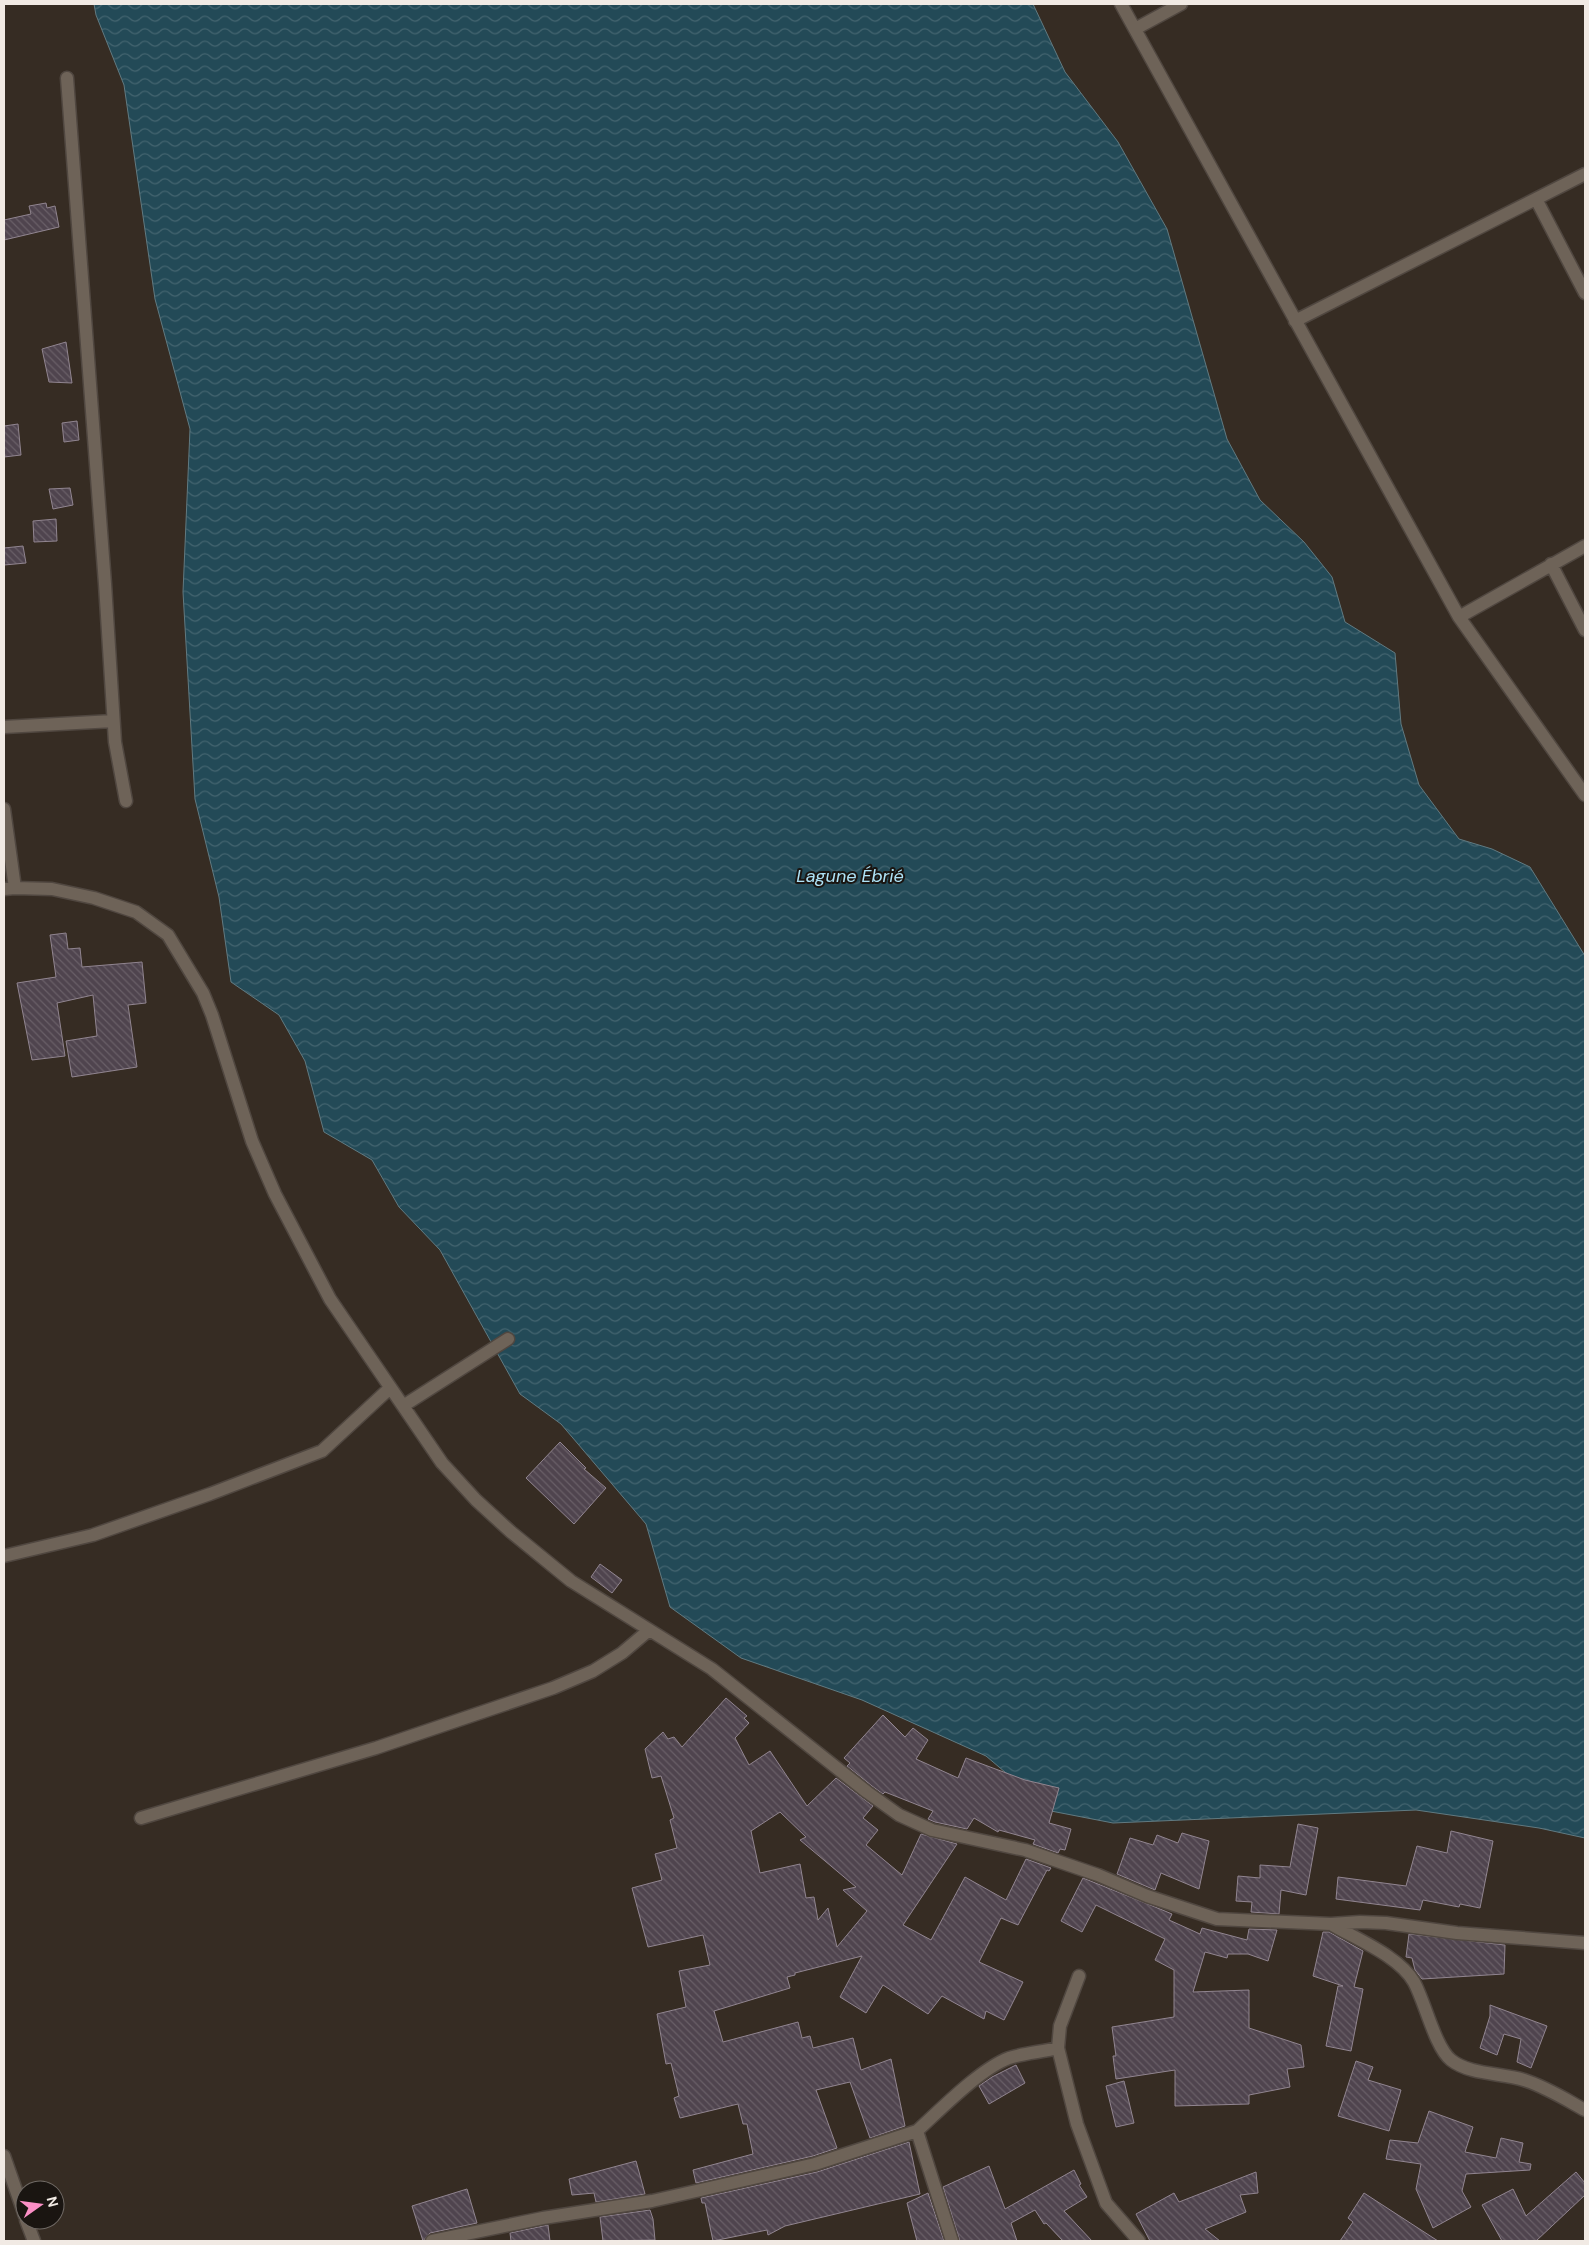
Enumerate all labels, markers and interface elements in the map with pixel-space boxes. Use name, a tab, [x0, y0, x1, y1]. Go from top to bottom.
water label: Lagune Ébrié	[796, 864, 904, 888]
north arrow	[15, 2180, 65, 2230]
text: N	[43, 2195, 63, 2209]

